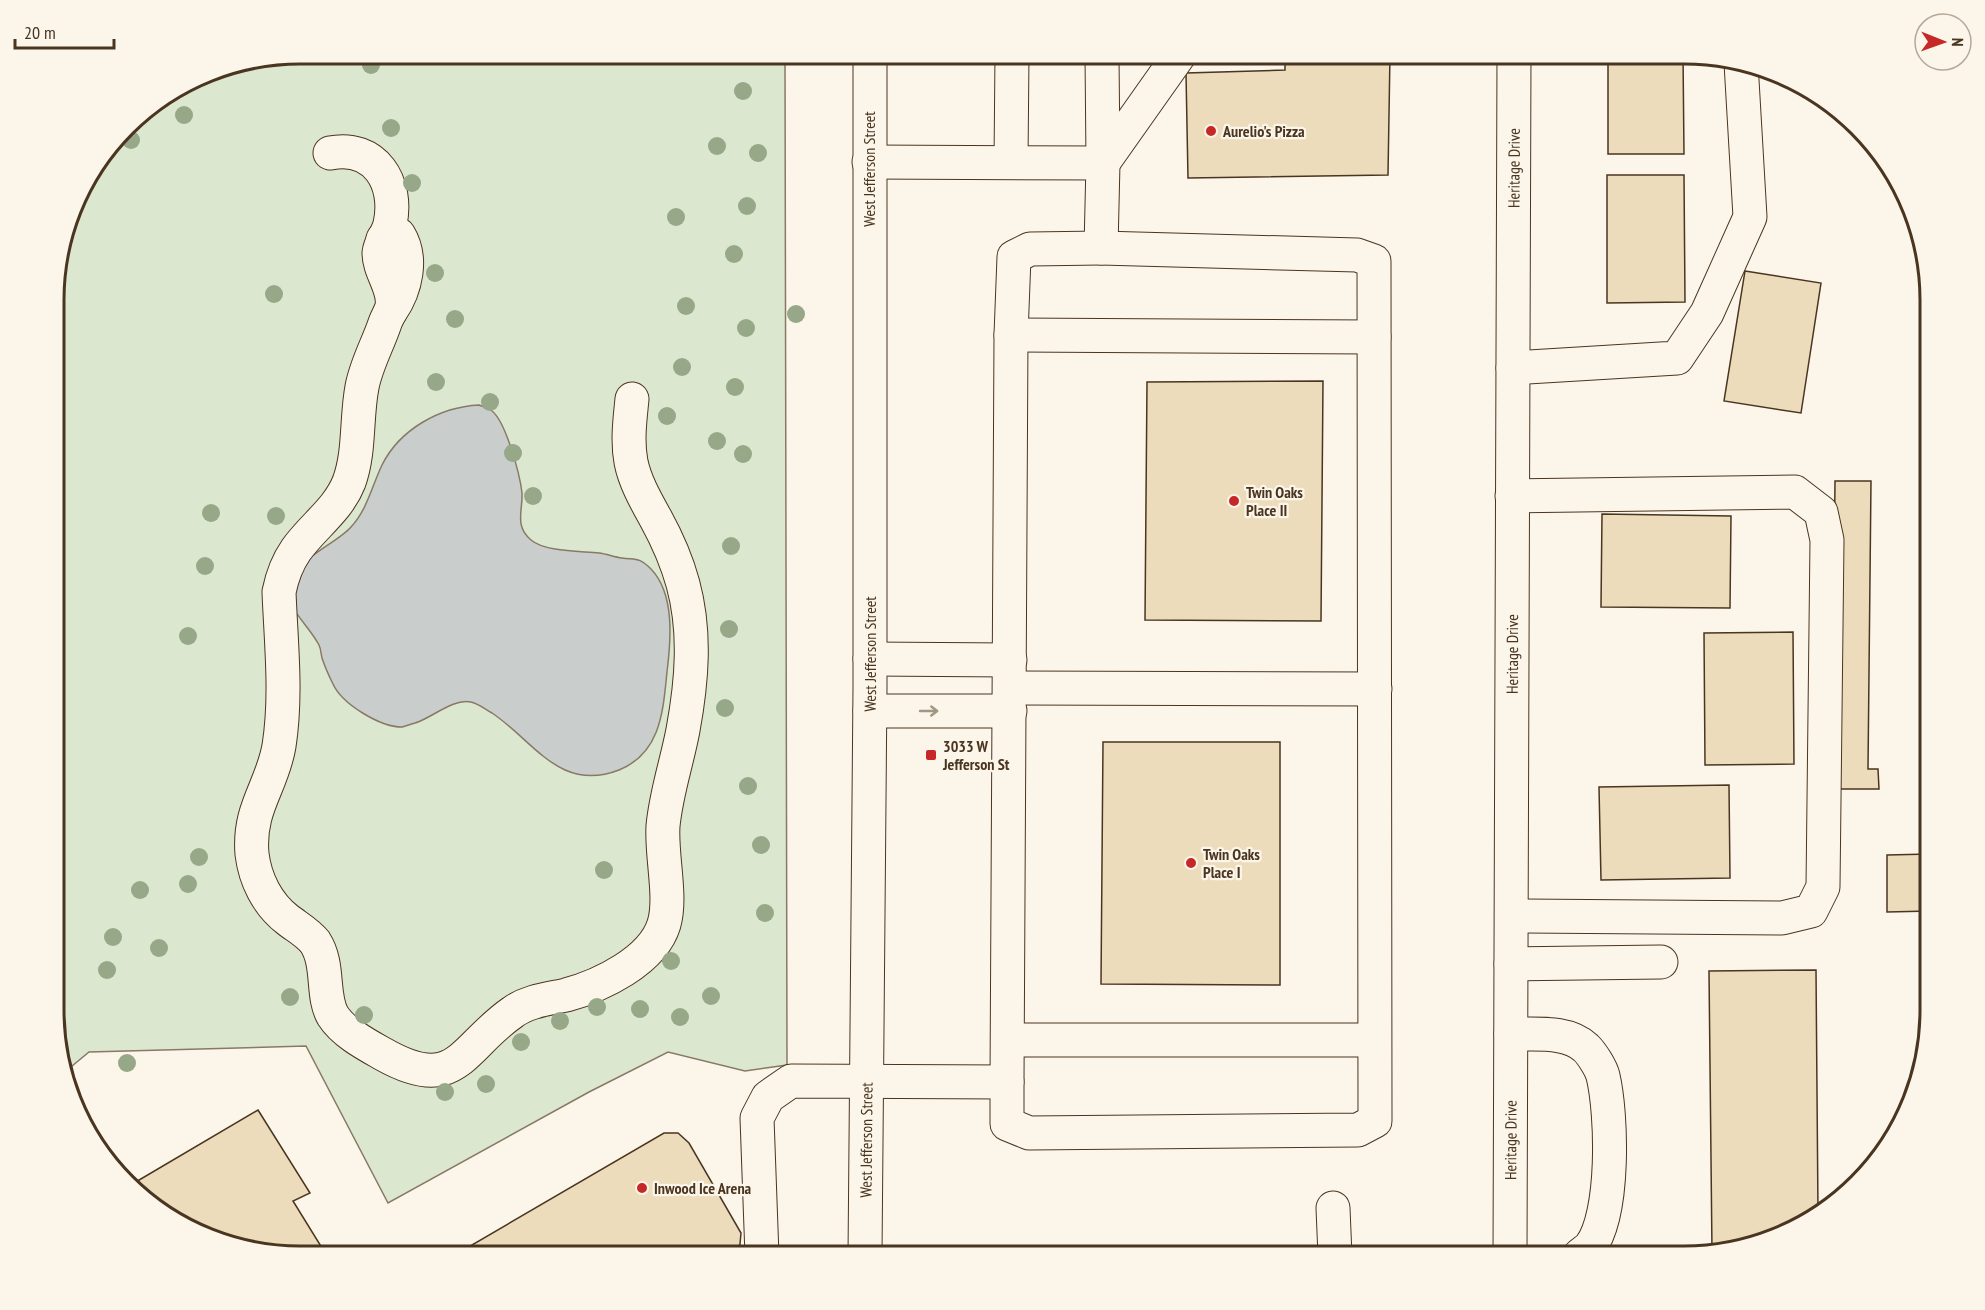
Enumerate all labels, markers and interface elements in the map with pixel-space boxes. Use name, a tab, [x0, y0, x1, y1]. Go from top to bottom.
scale bar	[15, 12, 114, 50]
north arrow	[1913, 12, 1973, 72]
text: 20 m	[24, 21, 56, 44]
text: N	[1948, 38, 1968, 47]
street label: West Jefferson Street	[859, 111, 879, 227]
place label: Aurelio's Pizza	[1222, 121, 1305, 141]
marker: Aurelio's Pizza	[1204, 124, 1218, 138]
street label: Heritage Drive	[1503, 128, 1524, 208]
place label: Twin Oaks Place II	[1246, 482, 1303, 520]
marker: Twin Oaks Place II	[1227, 494, 1241, 508]
street label: West Jefferson Street	[860, 596, 880, 712]
street label: Heritage Drive	[1502, 614, 1522, 694]
one-way arrow	[918, 705, 938, 717]
place label: 3033 W Jefferson St	[942, 736, 1010, 774]
marker: 3033 W Jefferson St	[924, 748, 938, 762]
place label: Twin Oaks Place I	[1203, 844, 1260, 882]
marker: Twin Oaks Place I	[1184, 856, 1198, 870]
street label: West Jefferson Street	[856, 1082, 877, 1198]
street label: Heritage Drive	[1500, 1100, 1521, 1180]
place label: Inwood Ice Arena	[654, 1178, 752, 1198]
marker: Inwood Ice Arena	[635, 1181, 649, 1195]

